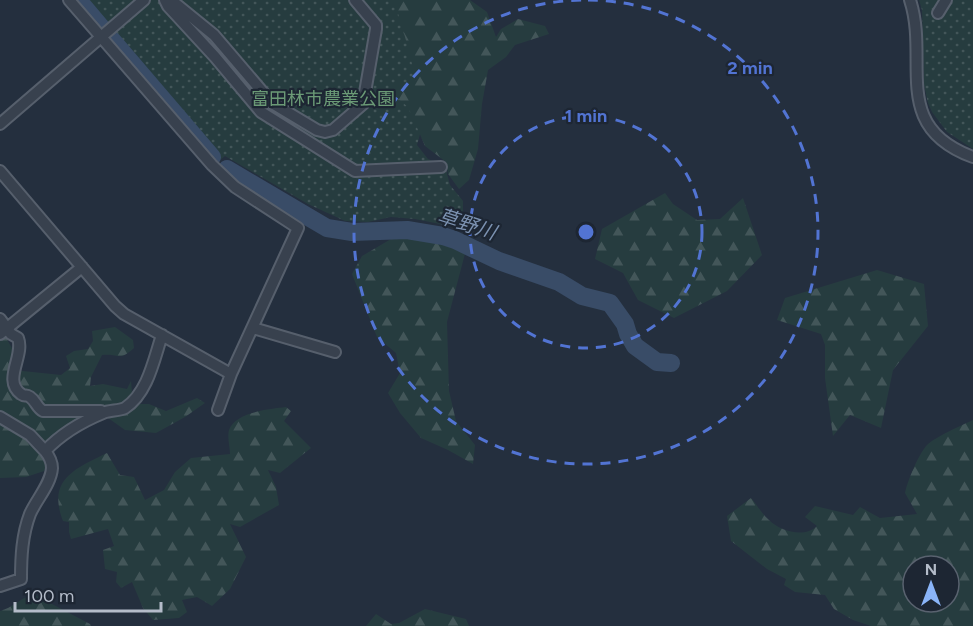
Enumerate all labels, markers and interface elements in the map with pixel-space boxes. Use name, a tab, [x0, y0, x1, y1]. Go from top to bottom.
text: 2 min	[727, 57, 773, 79]
park label: 富田林市農業公園	[251, 88, 395, 110]
text: 1 min	[565, 105, 607, 127]
water label: 草野川	[435, 203, 501, 245]
centre of rings	[576, 222, 596, 242]
north arrow	[901, 554, 961, 614]
text: N	[925, 560, 937, 579]
scale bar	[15, 575, 160, 613]
text: 100 m	[24, 585, 74, 607]

